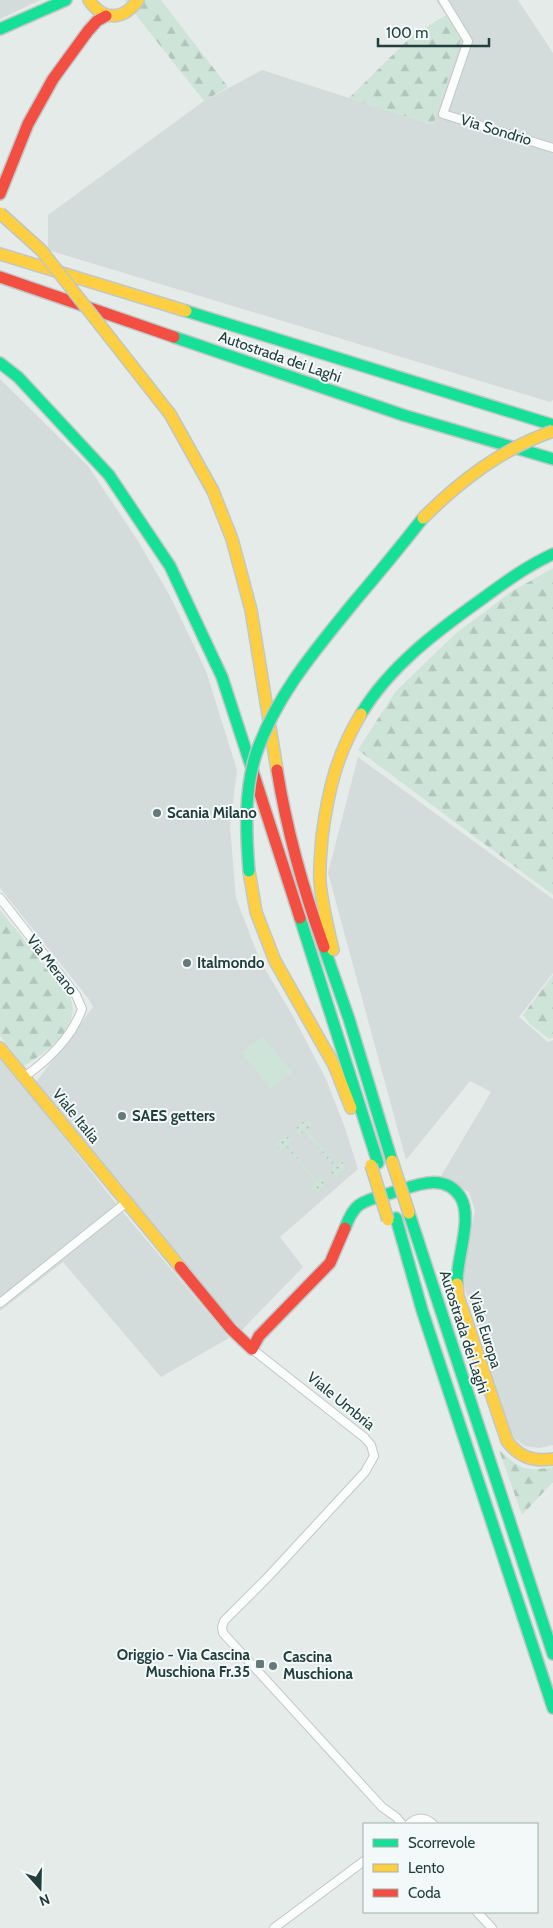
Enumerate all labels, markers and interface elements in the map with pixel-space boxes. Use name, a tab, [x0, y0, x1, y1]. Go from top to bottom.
scale bar	[378, 15, 489, 47]
text: 100 m	[386, 24, 428, 42]
street label: Via Sondrio	[458, 111, 534, 149]
street label: Autostrada dei Laghi	[216, 328, 344, 386]
place label: Scania Milano	[167, 804, 257, 822]
marker: Scania Milano	[151, 807, 163, 819]
street label: Via Merano	[23, 931, 81, 999]
place label: Italmondo	[197, 954, 265, 972]
marker: Italmondo	[181, 957, 193, 969]
street label: Viale Italia	[49, 1085, 104, 1147]
place label: SAES getters	[132, 1107, 215, 1125]
marker: SAES getters	[116, 1110, 128, 1122]
street label: Autostrada dei Laghi	[436, 1268, 492, 1396]
street label: Viale Europa	[465, 1290, 505, 1371]
street label: Viale Umbria	[303, 1368, 379, 1434]
place label: Origgio - Via Cascina Muschiona Fr.35	[117, 1646, 251, 1681]
place label: Cascina Muschiona	[283, 1648, 353, 1683]
marker: Origgio - Via Cascina Muschiona Fr.35	[254, 1658, 266, 1670]
marker: Cascina Muschiona	[267, 1660, 279, 1672]
legend	[363, 1823, 538, 1913]
text: Scorrevole	[408, 1834, 476, 1852]
text: Lento	[408, 1859, 445, 1877]
north arrow	[15, 1863, 65, 1913]
text: Coda	[408, 1884, 442, 1902]
text: N	[37, 1890, 52, 1910]

